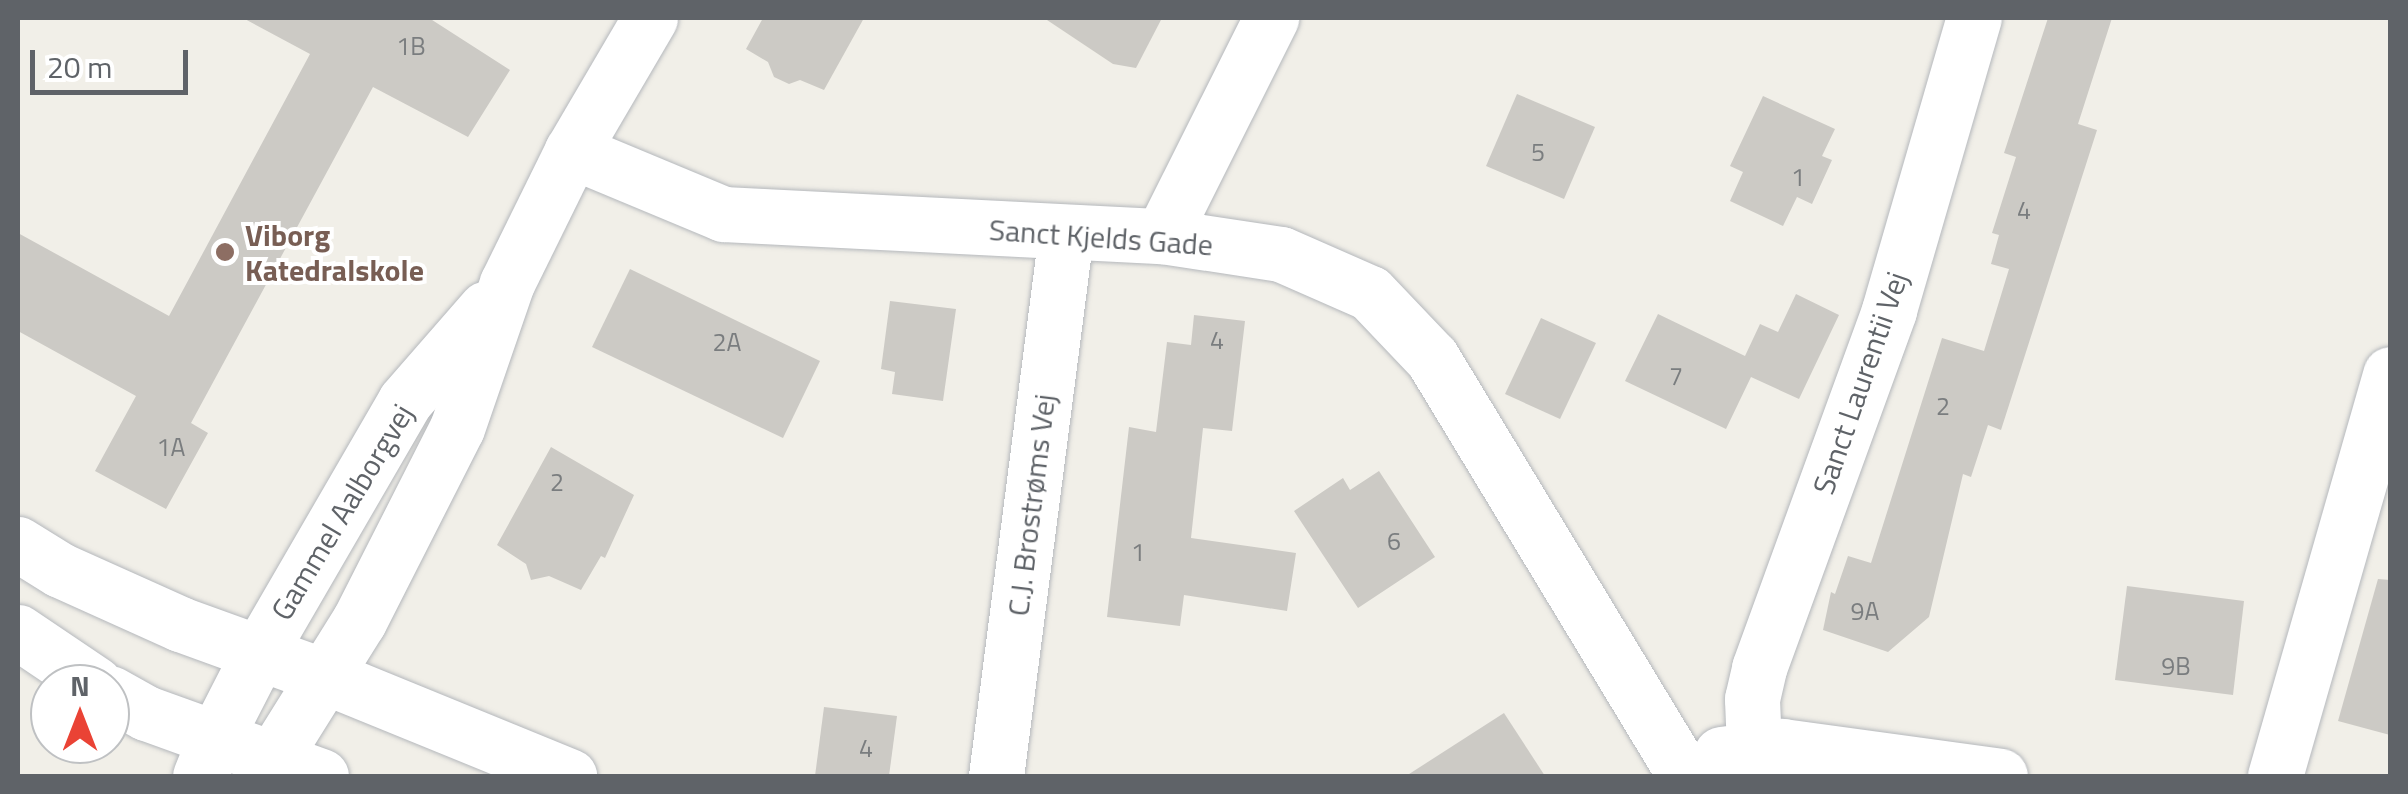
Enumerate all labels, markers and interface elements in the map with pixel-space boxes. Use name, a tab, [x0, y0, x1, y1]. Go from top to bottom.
scale bar	[35, 30, 192, 92]
house number: 1B	[396, 31, 426, 61]
text: 20 m	[47, 44, 112, 90]
house number: 5	[1531, 137, 1545, 167]
house number: 1	[1791, 162, 1805, 192]
house number: 4	[2017, 195, 2031, 225]
street label: Sanct Kjelds Gade	[988, 211, 1214, 263]
place label: Viborg Katedralskole	[245, 217, 424, 288]
marker: Viborg Katedralskole	[214, 241, 236, 263]
street label: Sanct Laurentii Vej	[1805, 267, 1915, 499]
house number: 4	[1210, 325, 1224, 355]
house number: 2A	[713, 327, 741, 357]
house number: 7	[1669, 361, 1683, 391]
house number: 2	[1936, 391, 1950, 421]
street label: C.J. Brostrøms Vej	[1000, 392, 1062, 618]
street label: Gammel Aalborgvej	[263, 398, 421, 626]
house number: 1A	[157, 432, 185, 462]
house number: 2	[550, 467, 564, 497]
house number: 6	[1387, 526, 1401, 556]
house number: 1	[1131, 537, 1145, 567]
house number: 9A	[1851, 596, 1879, 626]
house number: 9B	[2161, 651, 2191, 681]
north arrow	[30, 664, 130, 764]
text: N	[70, 664, 90, 707]
house number: 4	[859, 733, 873, 763]

